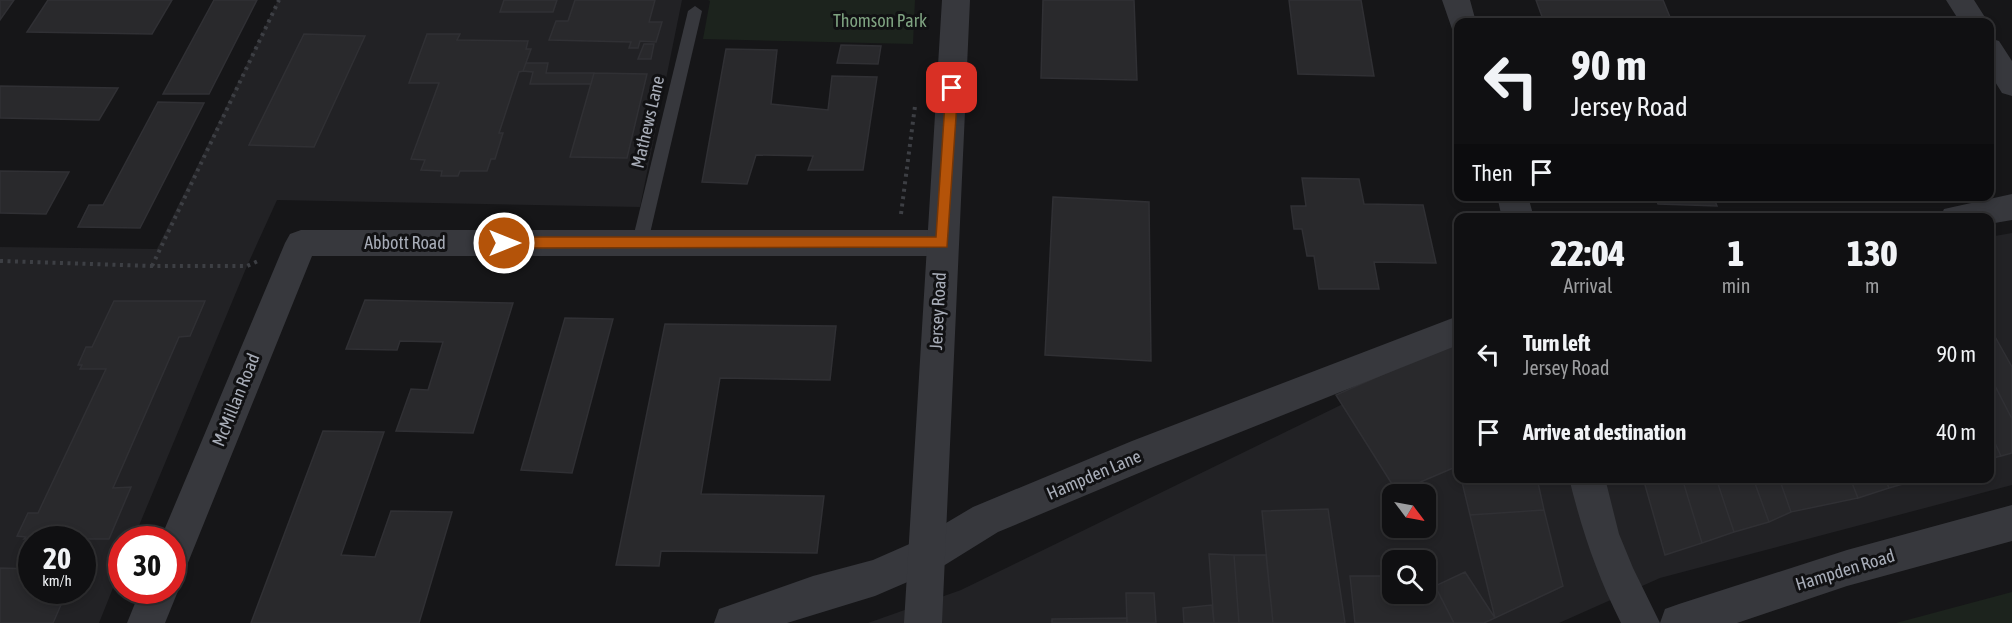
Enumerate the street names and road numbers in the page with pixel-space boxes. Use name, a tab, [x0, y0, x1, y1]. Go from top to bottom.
street label: Mathews Lane	[627, 74, 668, 170]
street label: Abbott Road	[364, 232, 446, 253]
street label: Jersey Road	[925, 272, 950, 350]
street label: McMillan Road	[207, 350, 264, 449]
street label: Hampden Lane	[1043, 445, 1144, 504]
street label: Hampden Road	[1793, 544, 1897, 595]

